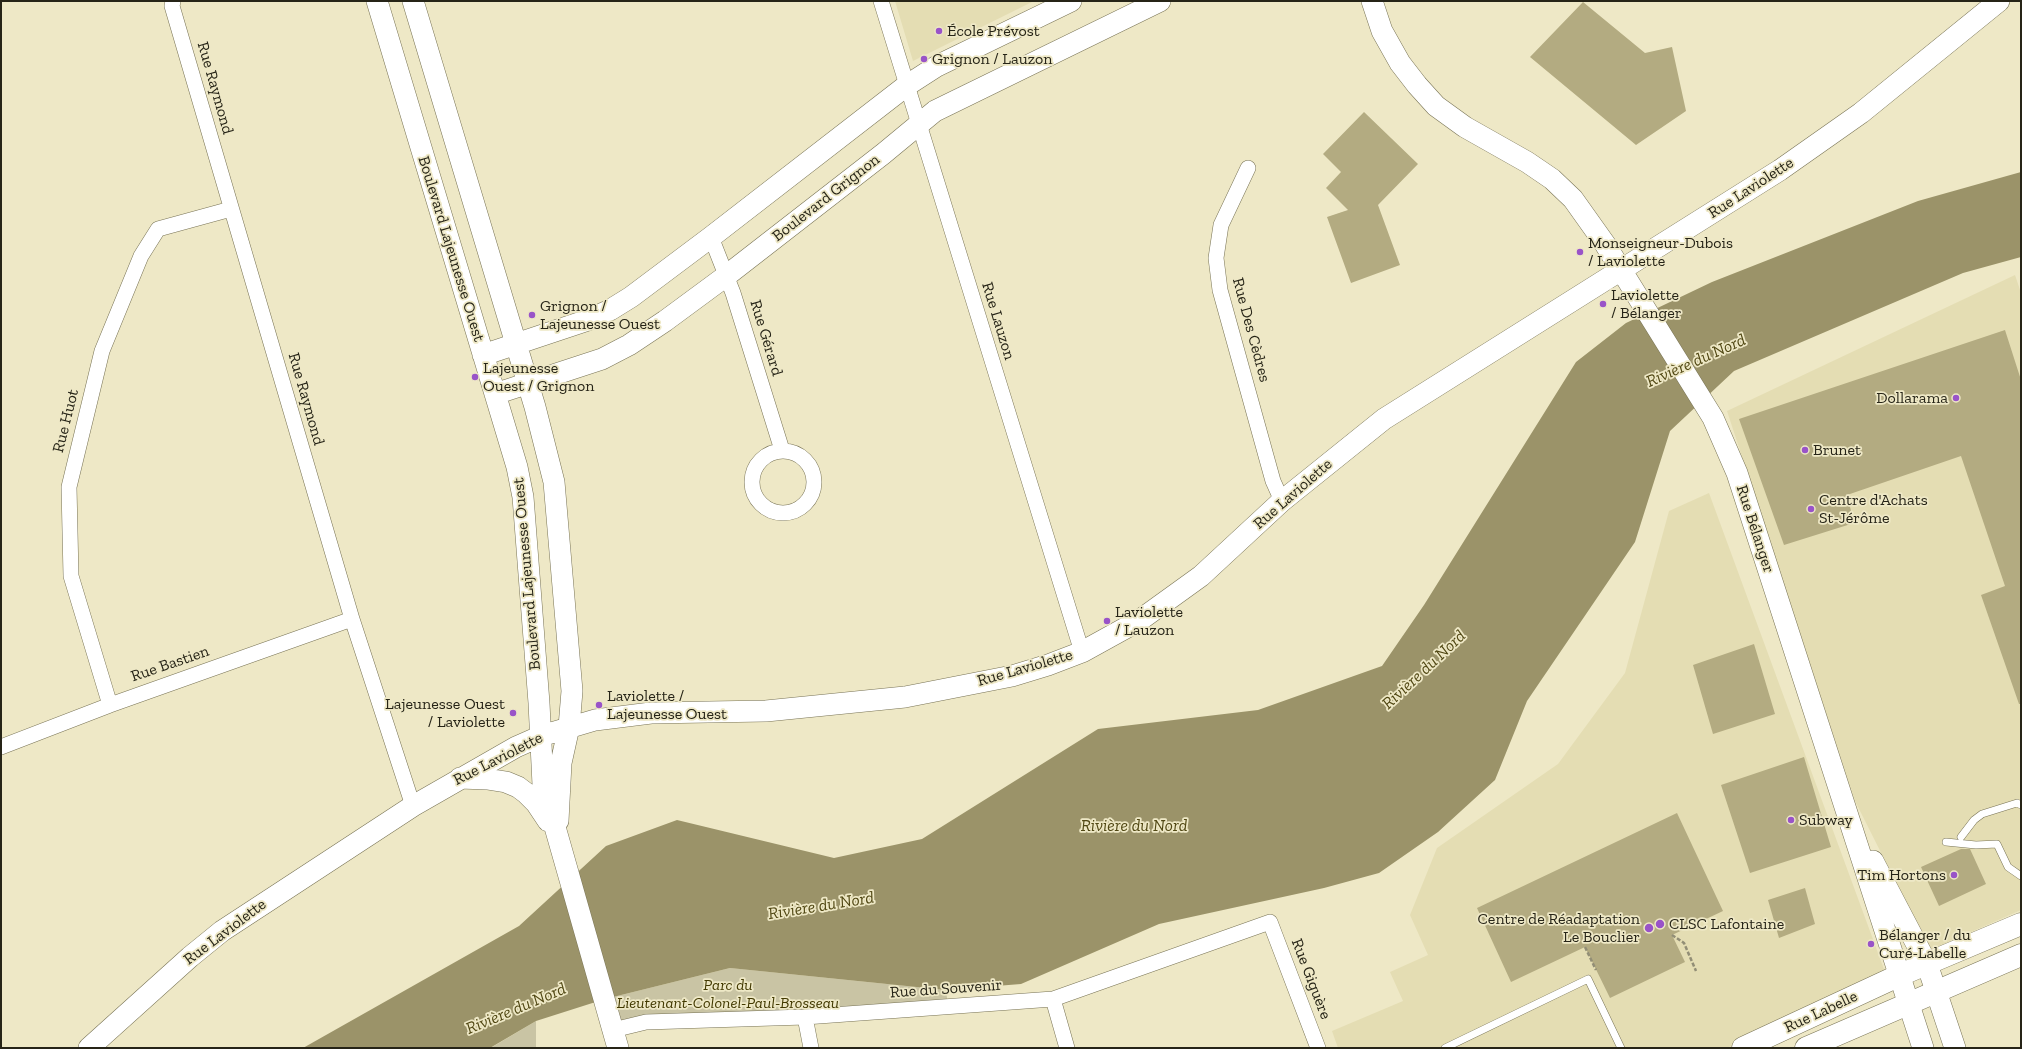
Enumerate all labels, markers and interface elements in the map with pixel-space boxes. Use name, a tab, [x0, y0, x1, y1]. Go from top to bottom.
place label: École Prévost	[947, 21, 1040, 41]
marker: École Prévost	[934, 26, 944, 36]
street label: Rue Raymond	[193, 39, 237, 137]
place label: Grignon / Lauzon	[932, 49, 1052, 69]
marker: Grignon / Lauzon	[919, 54, 929, 64]
street label: Boulevard Grignon	[769, 150, 883, 246]
street label: Rue Laviolette	[1705, 153, 1797, 223]
street label: Boulevard Lajeunesse Ouest	[414, 154, 488, 344]
place label: Monseigneur-Dubois / Laviolette	[1588, 233, 1733, 271]
marker: Monseigneur-Dubois / Laviolette	[1575, 247, 1585, 257]
street label: Rue Des Cèdres	[1228, 276, 1274, 384]
street label: Rue Lauzon	[977, 280, 1019, 362]
place label: Laviolette / Bélanger	[1611, 285, 1681, 323]
place label: Grignon / Lajeunesse Ouest	[540, 296, 660, 334]
street label: Rue Gérard	[745, 298, 787, 378]
marker: Laviolette / Bélanger	[1598, 299, 1608, 309]
marker: Grignon / Lajeunesse Ouest	[527, 310, 537, 320]
water label: Rivière du Nord	[1643, 330, 1749, 392]
street label: Rue Raymond	[284, 350, 328, 448]
place label: Lajeunesse Ouest / Grignon	[483, 358, 594, 396]
marker: Lajeunesse Ouest / Grignon	[470, 372, 480, 382]
street label: Rue Huot	[49, 387, 83, 455]
place label: Dollarama	[1876, 388, 1948, 408]
marker: Dollarama	[1951, 393, 1961, 403]
place label: Brunet	[1813, 440, 1861, 460]
marker: Brunet	[1800, 445, 1810, 455]
street label: Rue Laviolette	[1250, 455, 1336, 533]
street label: Boulevard Lajeunesse Ouest	[509, 477, 545, 671]
street label: Rue Bélanger	[1732, 483, 1778, 575]
place label: Centre d'Achats St-Jérôme	[1819, 490, 1928, 528]
marker: Centre d'Achats St-Jérôme	[1806, 504, 1816, 514]
place label: Laviolette / Lauzon	[1115, 602, 1183, 640]
marker: Laviolette / Lauzon	[1102, 616, 1112, 626]
water label: Rivière du Nord	[1378, 626, 1470, 714]
street label: Rue Bastien	[128, 642, 212, 686]
street label: Rue Laviolette	[975, 645, 1075, 691]
place label: Laviolette / Lajeunesse Ouest	[607, 686, 727, 724]
place label: Lajeunesse Ouest / Laviolette	[385, 694, 505, 732]
marker: Laviolette / Lajeunesse Ouest	[594, 700, 604, 710]
marker: Lajeunesse Ouest / Laviolette	[508, 708, 518, 718]
street label: Rue Laviolette	[450, 728, 546, 790]
place label: Subway	[1799, 810, 1853, 830]
marker: Subway	[1786, 815, 1796, 825]
water label: Rivière du Nord	[1081, 816, 1187, 836]
place label: Tim Hortons	[1857, 865, 1946, 885]
marker: Tim Hortons	[1949, 870, 1959, 880]
water label: Rivière du Nord	[767, 888, 875, 924]
street label: Rue Laviolette	[180, 895, 270, 969]
place label: Centre de Réadaptation Le Bouclier	[1478, 909, 1640, 947]
place label: CLSC Lafontaine	[1669, 914, 1784, 934]
marker: CLSC Lafontaine	[1654, 918, 1666, 930]
marker: Centre de Réadaptation Le Bouclier	[1643, 922, 1655, 934]
place label: Bélanger / du Curé-Labelle	[1879, 925, 1971, 963]
street label: Rue Giguère	[1287, 936, 1335, 1022]
marker: Bélanger / du Curé-Labelle	[1866, 939, 1876, 949]
park label: Parc du Lieutenant-Colonel-Paul-Brosseau	[617, 975, 839, 1013]
street label: Rue du Souvenir	[889, 975, 1003, 1003]
water label: Rivière du Nord	[463, 979, 569, 1039]
street label: Rue Labelle	[1781, 987, 1861, 1037]

